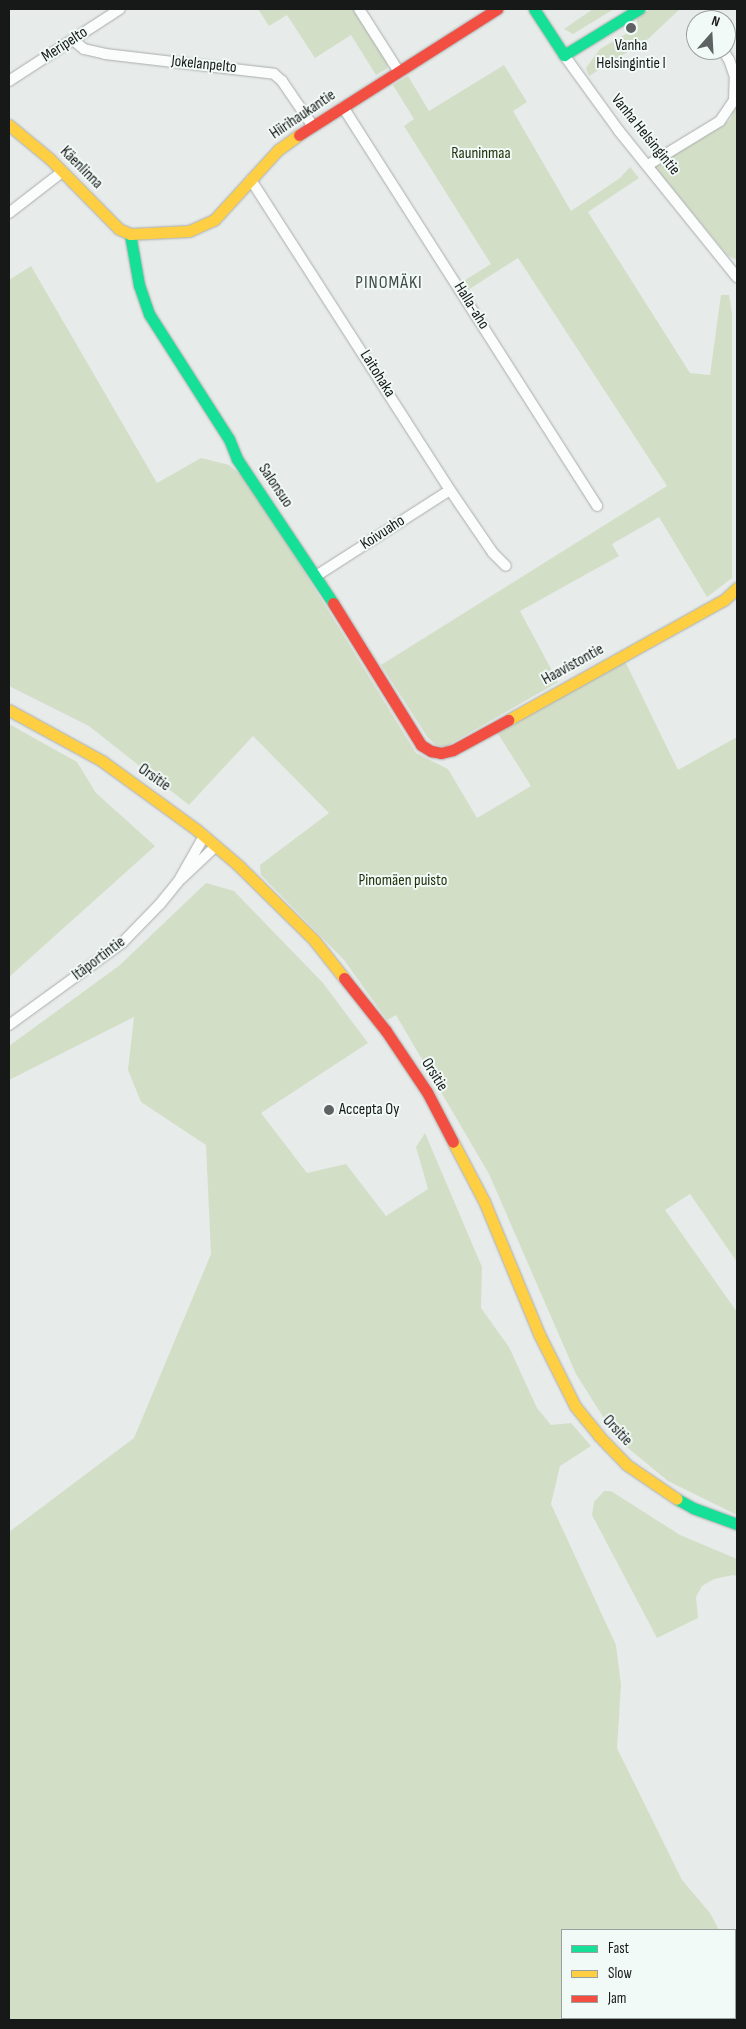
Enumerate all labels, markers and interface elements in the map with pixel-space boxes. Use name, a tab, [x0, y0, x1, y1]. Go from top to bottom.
north arrow	[686, 10, 736, 60]
text: N	[709, 12, 722, 31]
marker: Vanha Helsingintie I	[625, 22, 637, 34]
street label: Meripelto	[38, 23, 92, 67]
place label: Vanha Helsingintie I	[596, 36, 666, 74]
street label: Jokelanpelto	[170, 52, 238, 78]
street label: Hiirihaukantie	[267, 86, 339, 144]
street label: Vanha Helsingintie	[606, 90, 684, 180]
street label: Käenlinna	[56, 143, 106, 193]
park label: Rauninmaa	[451, 144, 511, 164]
district label: PINOMÄKI	[354, 272, 424, 294]
street label: Halla-aho	[449, 279, 493, 333]
street label: Laitohaka	[355, 347, 399, 401]
street label: Salonsuo	[253, 461, 297, 511]
street label: Koivuaho	[357, 512, 409, 554]
street label: Haavistontie	[539, 640, 607, 690]
street label: Orsitie	[134, 760, 174, 796]
park label: Pinomäen puisto	[359, 871, 447, 891]
street label: Itäportintie	[69, 933, 129, 985]
street label: Orsitie	[417, 1055, 451, 1095]
place label: Accepta Oy	[339, 1100, 399, 1120]
marker: Accepta Oy	[323, 1104, 335, 1116]
street label: Orsitie	[598, 1412, 636, 1450]
legend	[561, 1929, 736, 2019]
text: Fast	[608, 1939, 629, 1958]
text: Slow	[608, 1964, 632, 1983]
text: Jam	[608, 1989, 626, 2008]

